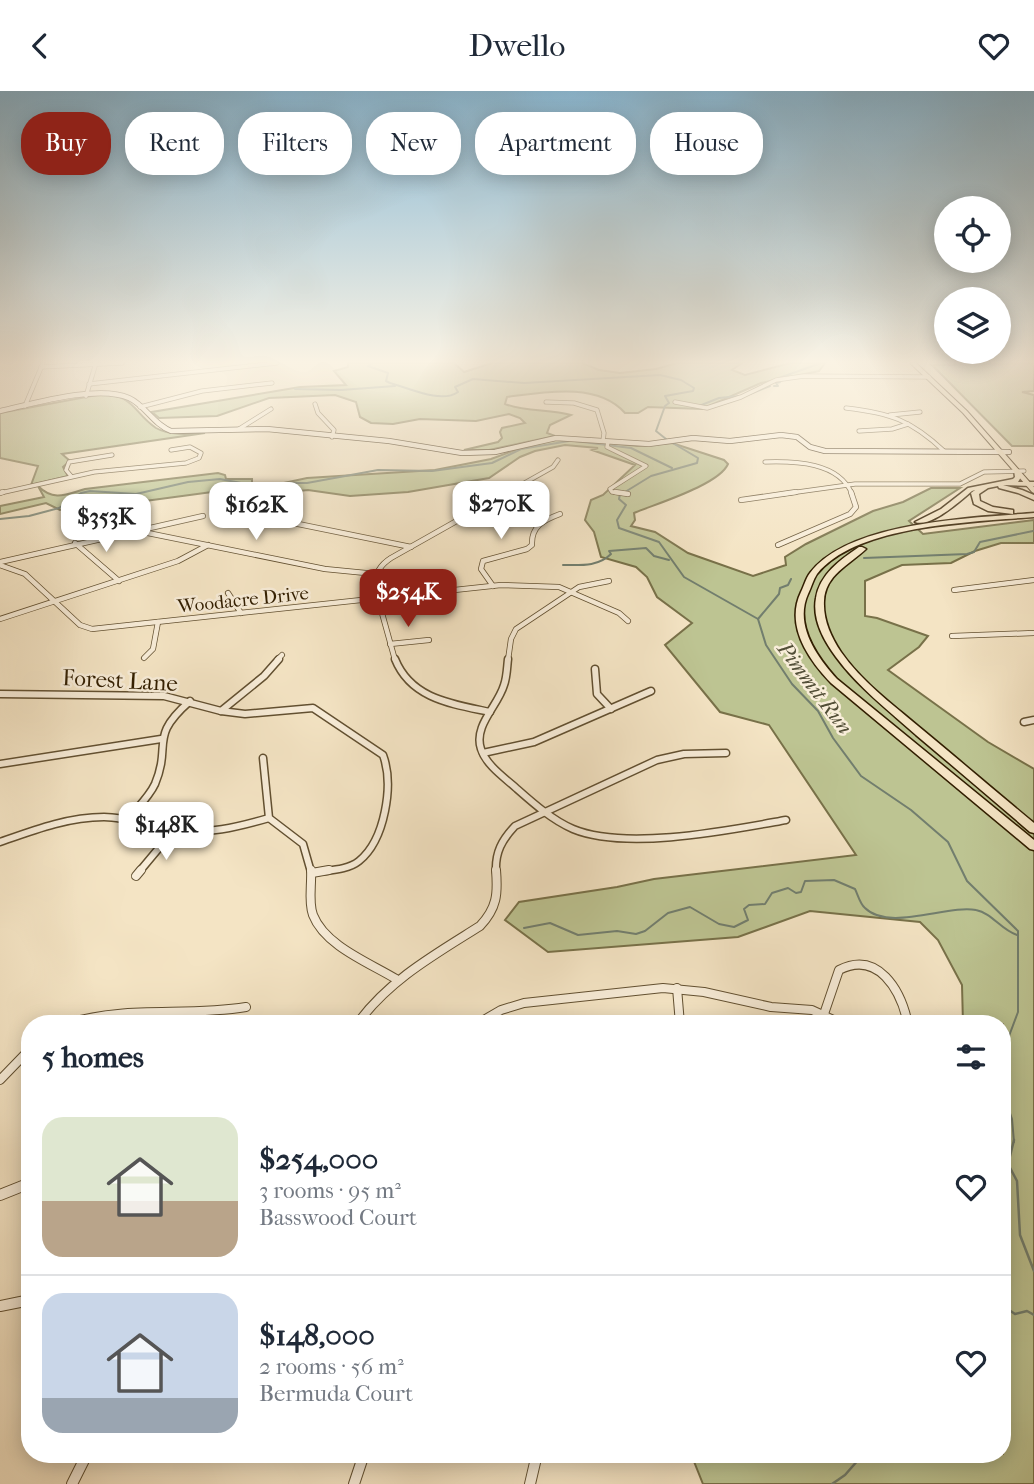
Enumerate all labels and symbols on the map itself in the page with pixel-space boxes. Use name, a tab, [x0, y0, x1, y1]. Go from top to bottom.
pin: $270K	[452, 482, 550, 541]
pin: $162K	[207, 483, 305, 542]
pin: $353K	[57, 495, 155, 554]
pin: $254K	[359, 569, 457, 629]
street label: Woodacre Drive	[175, 582, 310, 618]
water label: Pimmit Run	[772, 637, 857, 739]
street label: Forest Lane	[62, 664, 178, 697]
pin: $148K	[117, 803, 215, 862]

